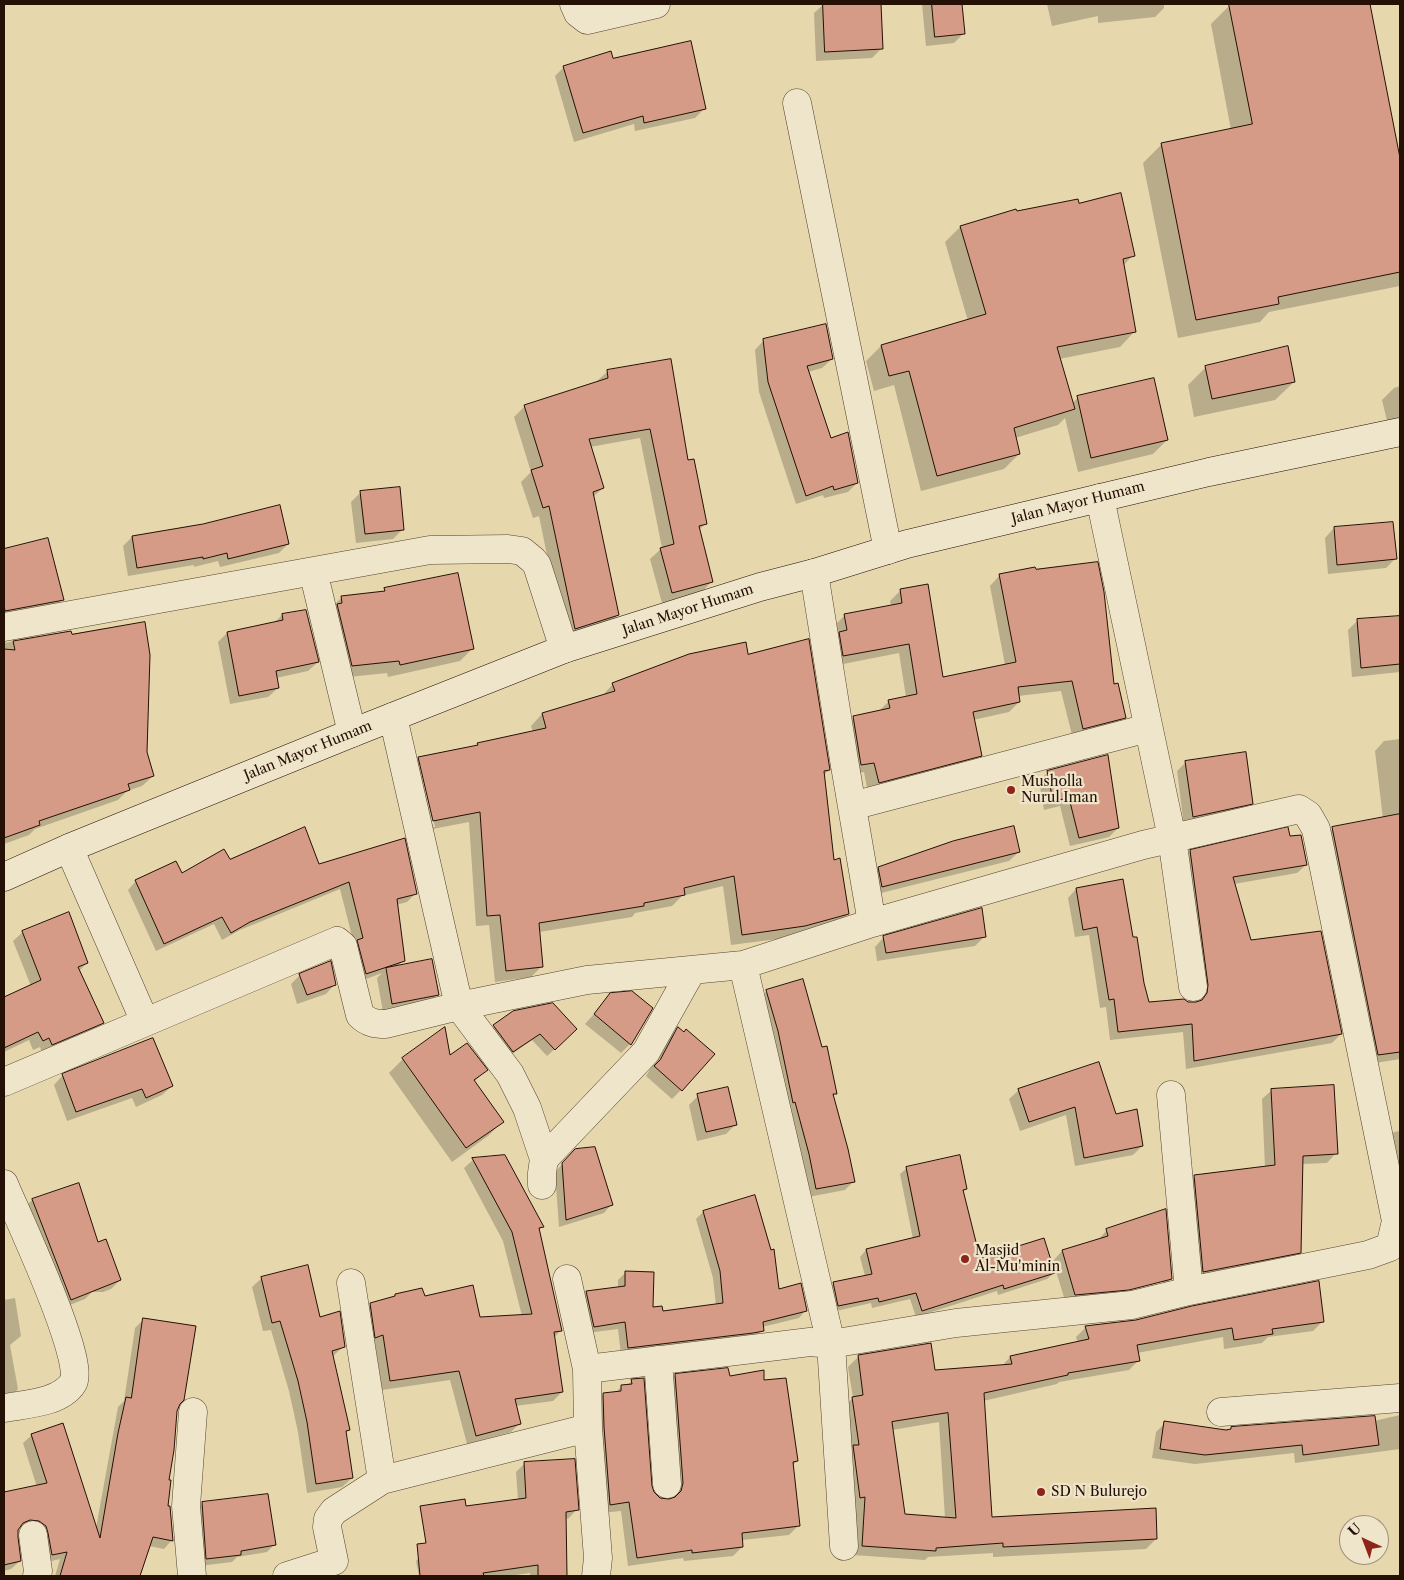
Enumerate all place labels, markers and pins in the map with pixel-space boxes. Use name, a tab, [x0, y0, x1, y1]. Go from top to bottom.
place label: Musholla Nurul Iman	[1021, 774, 1098, 806]
marker: Musholla Nurul Iman	[1005, 784, 1017, 796]
place label: Masjid Al-Mu'minin	[975, 1243, 1060, 1276]
marker: Masjid Al-Mu'minin	[959, 1253, 971, 1265]
place label: SD N Bulurejo	[1051, 1484, 1147, 1500]
marker: SD N Bulurejo	[1035, 1486, 1047, 1498]

